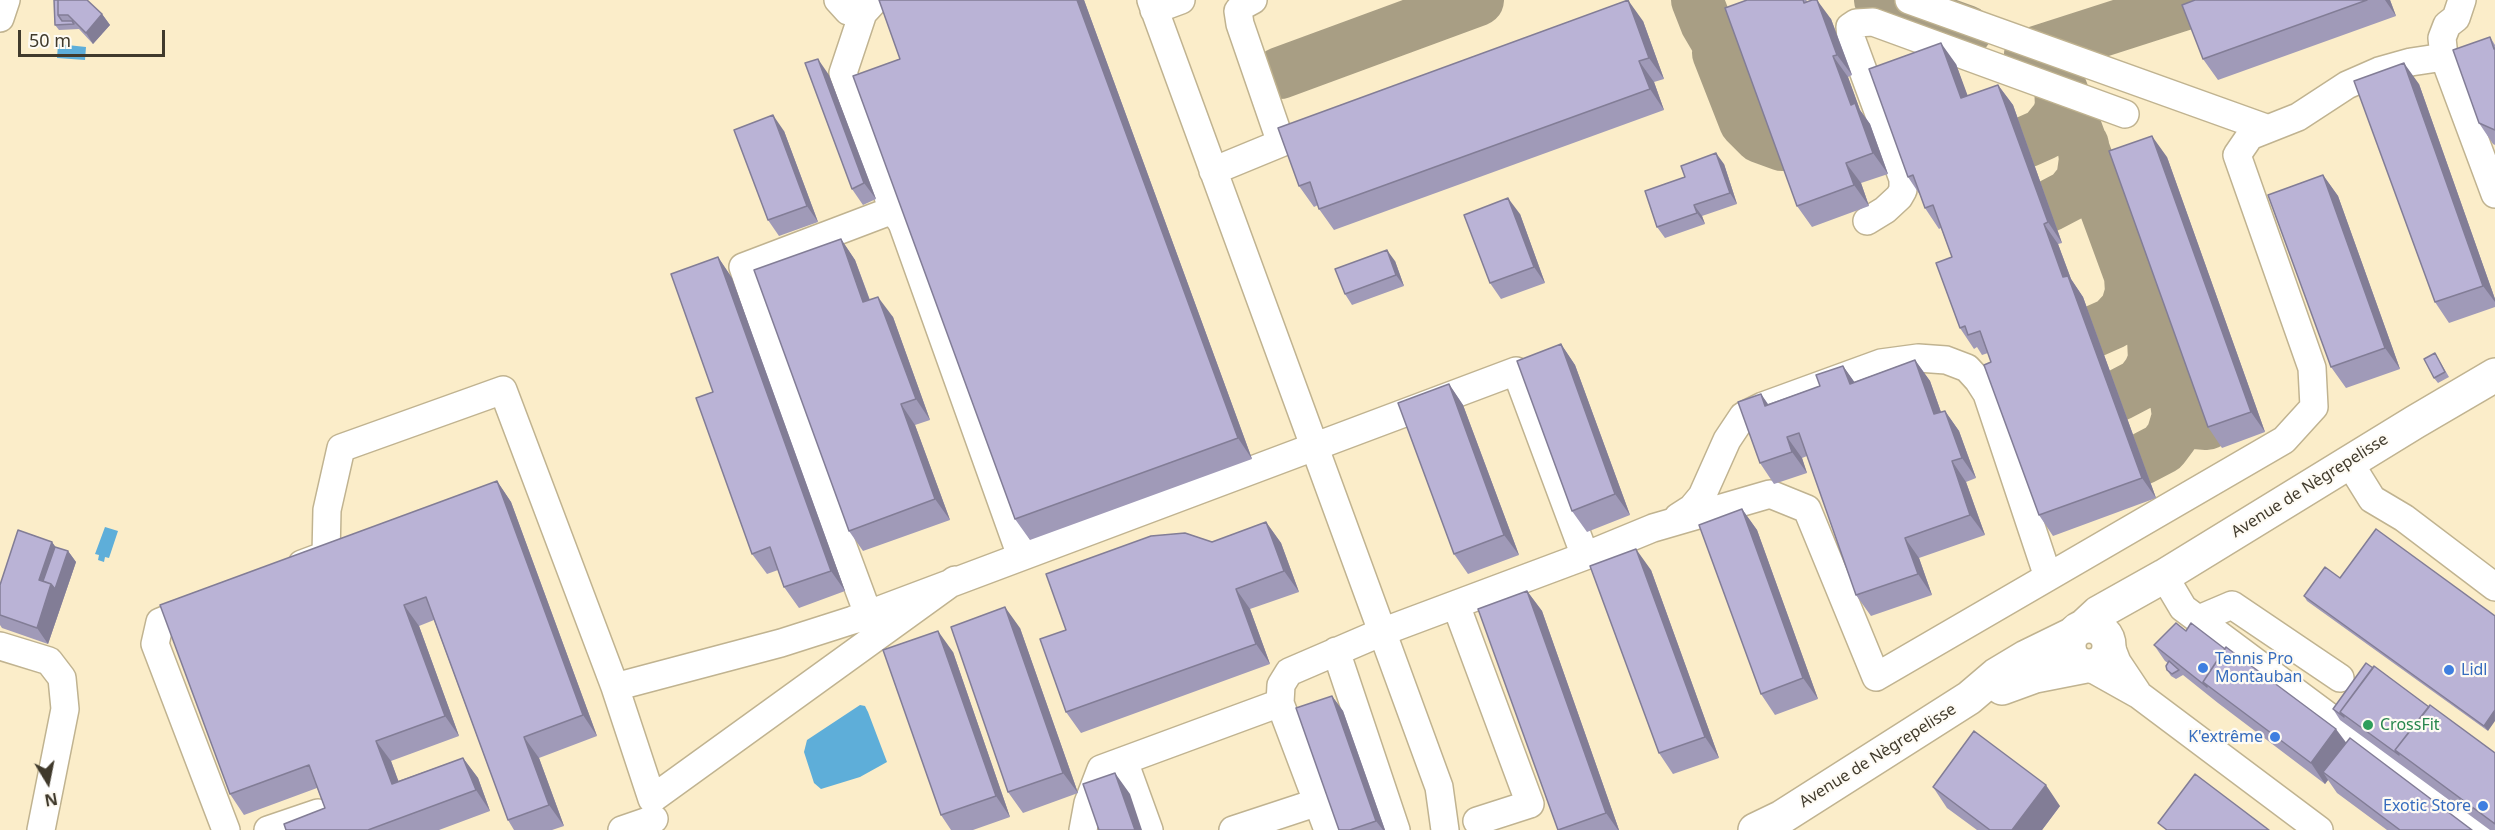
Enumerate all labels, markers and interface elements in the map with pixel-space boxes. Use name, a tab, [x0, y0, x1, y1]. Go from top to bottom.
scale bar	[21, 18, 168, 56]
text: 50 m	[29, 28, 71, 52]
street label: Avenue de Nègrepelisse	[2228, 430, 2392, 542]
place label: Tennis Pro Montauban	[2215, 649, 2302, 687]
place label: Lidl	[2461, 660, 2487, 680]
marker: Tennis Pro Montauban	[2196, 661, 2210, 675]
marker: Lidl	[2442, 663, 2456, 677]
street label: Avenue de Nègrepelisse	[1796, 700, 1960, 812]
place label: CrossFit	[2380, 715, 2440, 735]
marker: CrossFit	[2361, 718, 2375, 732]
place label: K'extrême	[2188, 727, 2263, 747]
marker: K'extrême	[2268, 730, 2282, 744]
north arrow	[18, 752, 78, 812]
text: N	[43, 788, 59, 812]
place label: Exotic Store	[2383, 796, 2471, 816]
marker: Exotic Store	[2476, 799, 2490, 813]

